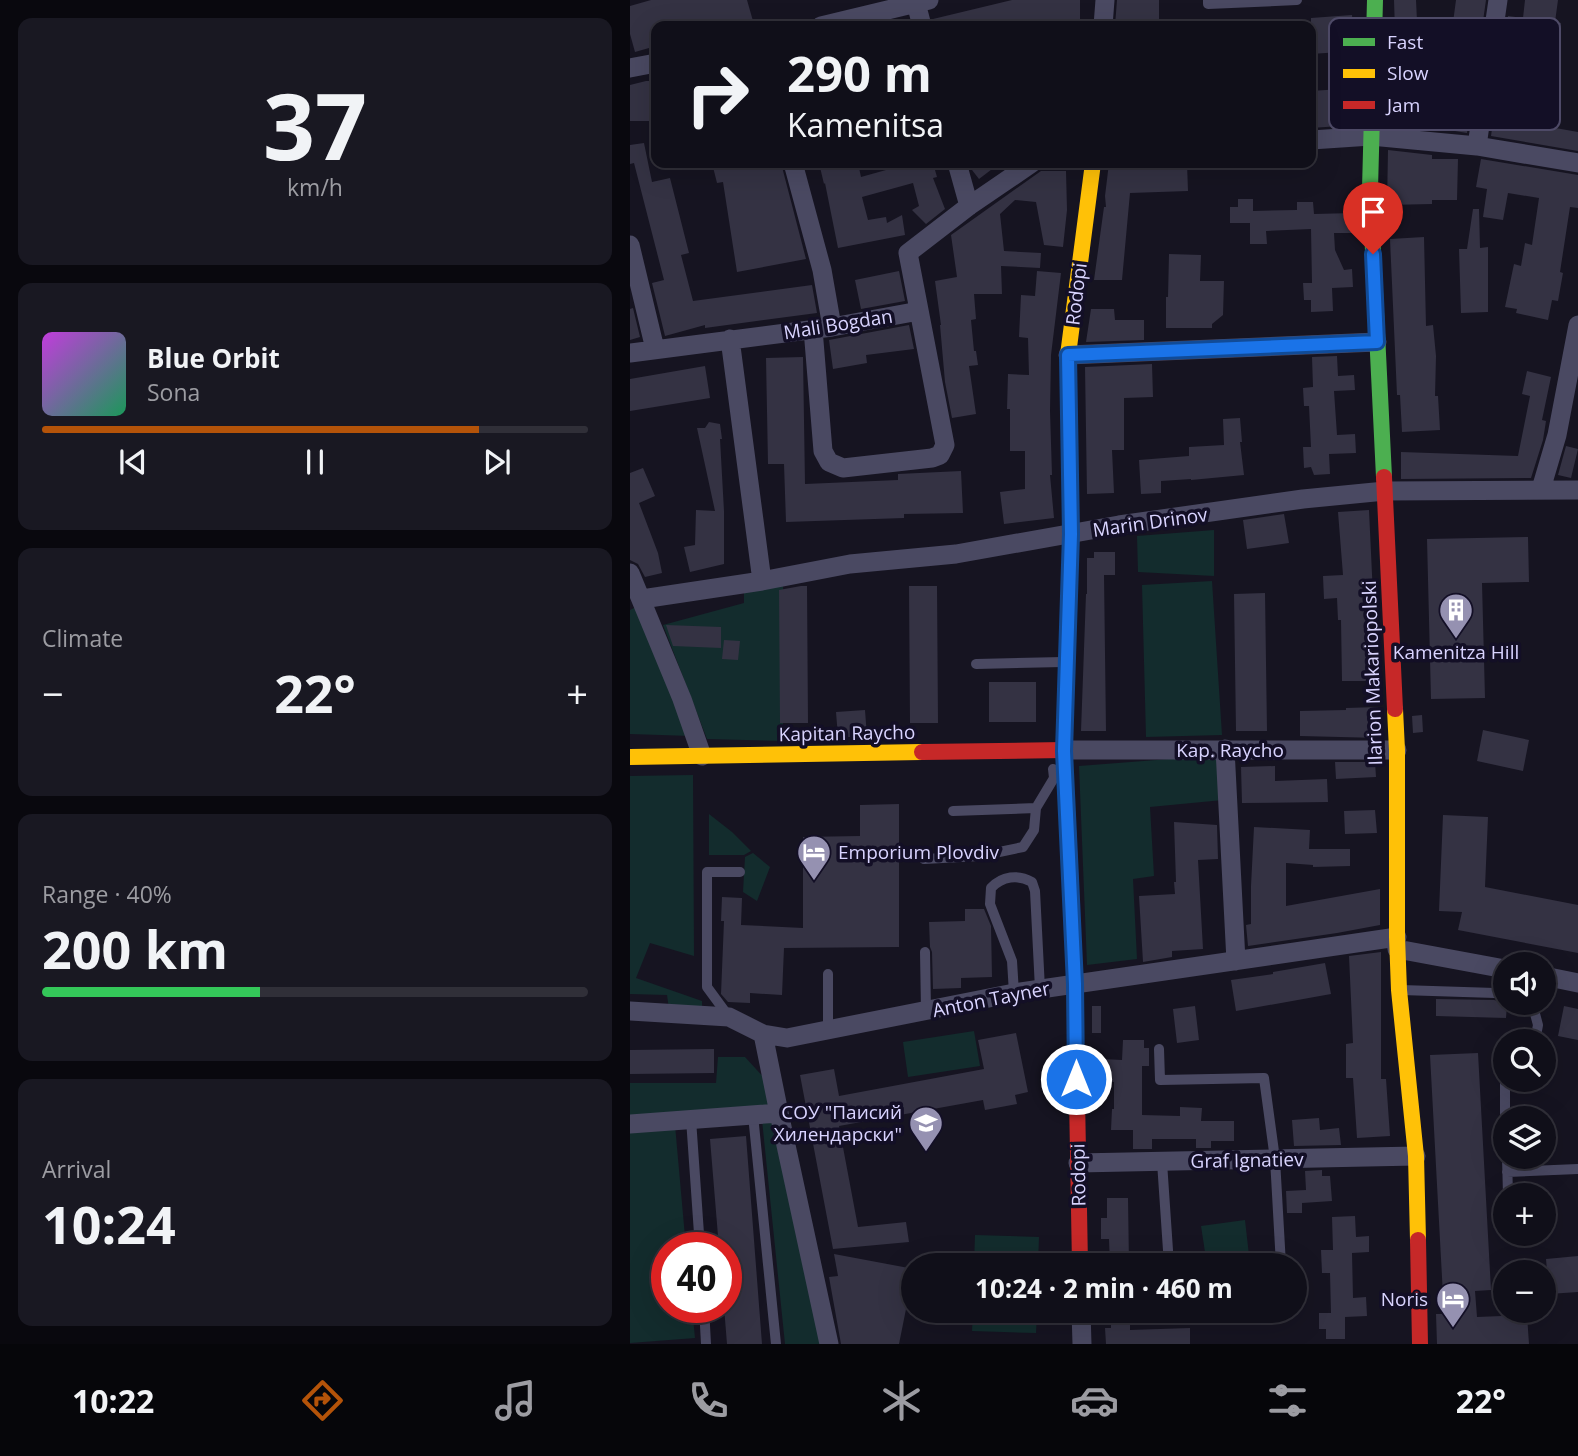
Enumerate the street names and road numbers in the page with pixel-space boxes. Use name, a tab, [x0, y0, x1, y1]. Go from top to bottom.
street label: Rodopi	[1059, 261, 1093, 327]
street label: Mali Bogdan	[782, 303, 894, 345]
street label: Marin Drinov	[1091, 501, 1210, 543]
street label: Ilarion Makariopolski	[1356, 580, 1388, 766]
street label: Kapitan Raycho	[779, 719, 915, 747]
street label: Kap. Raycho	[1176, 737, 1284, 763]
street label: Anton Tayner	[930, 975, 1052, 1023]
street label: Rodopi	[1064, 1143, 1092, 1207]
street label: Graf Ignatiev	[1190, 1146, 1304, 1174]

